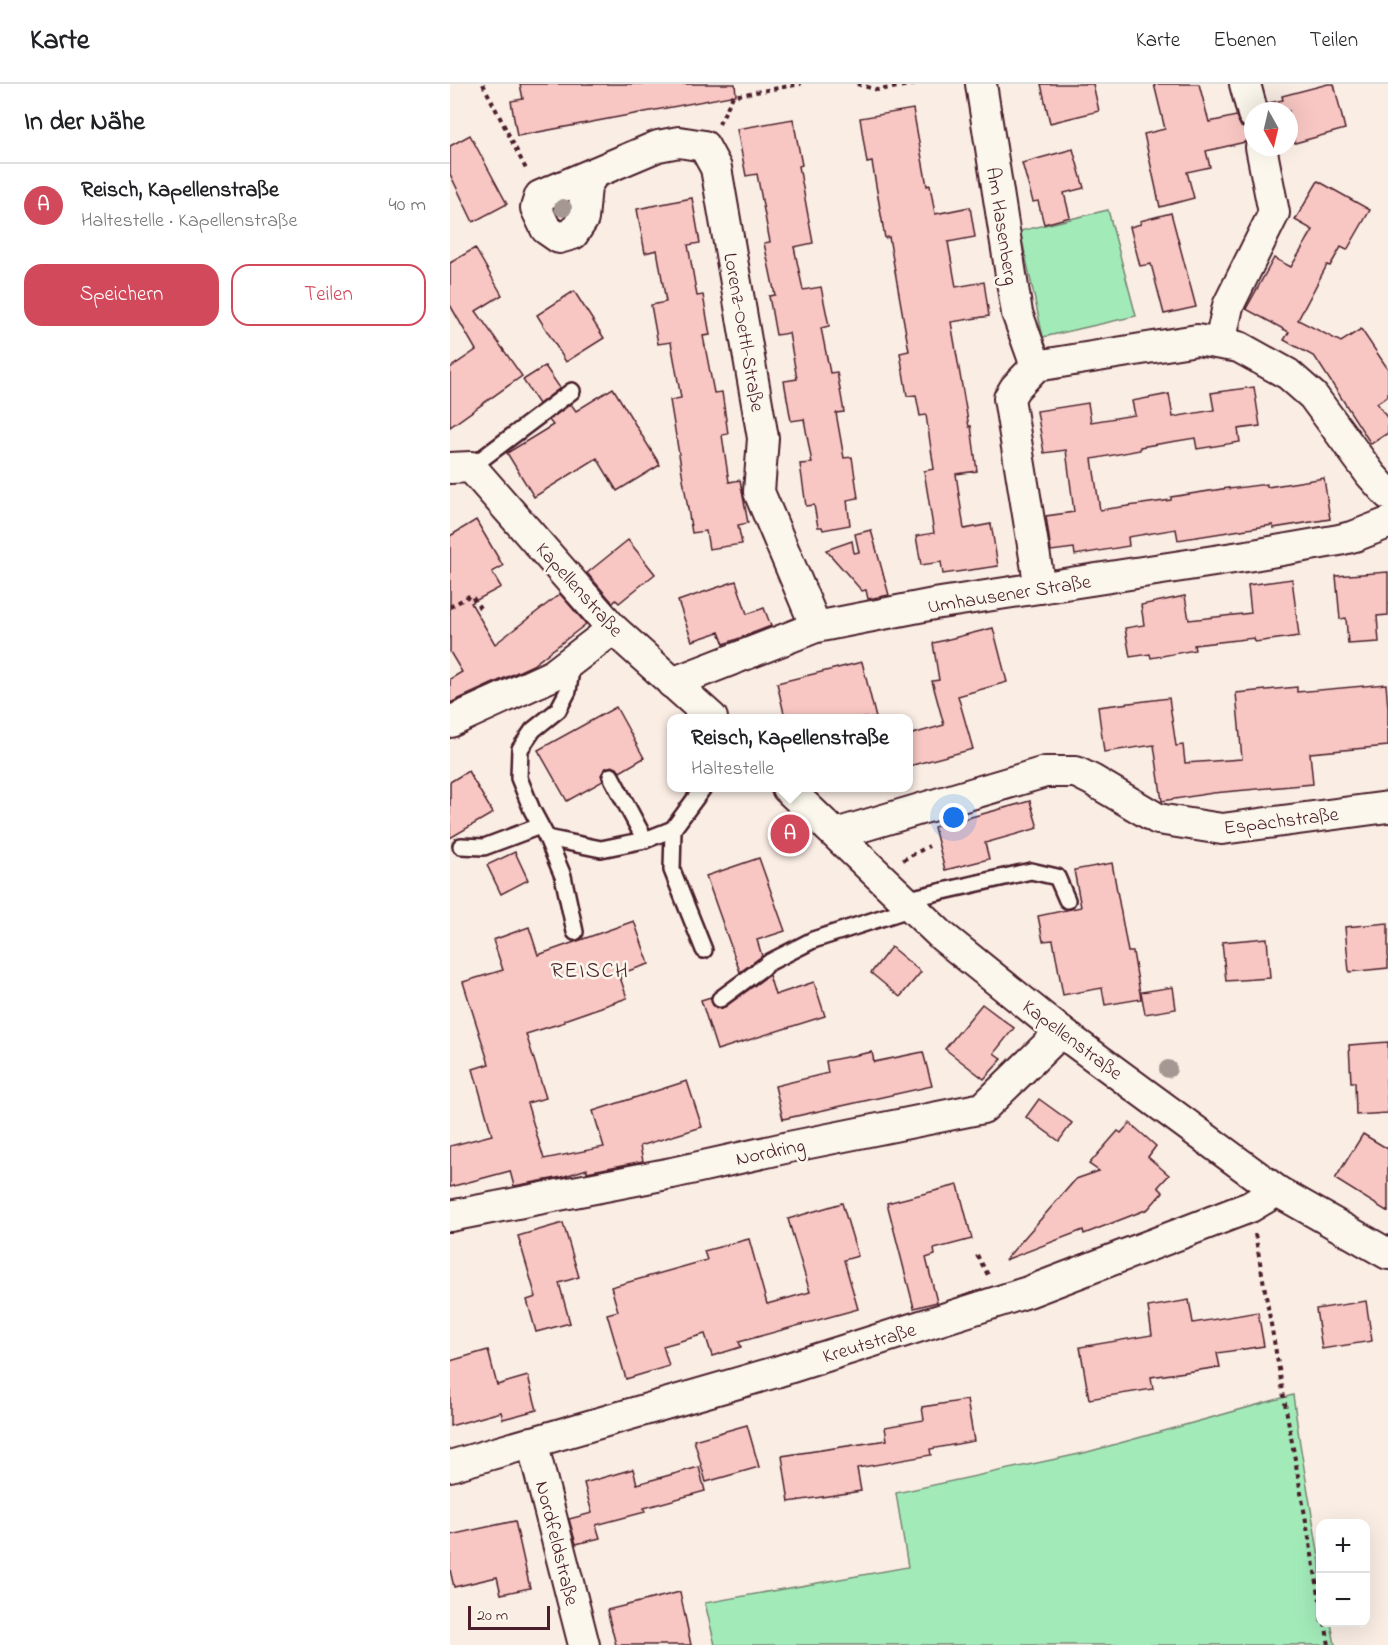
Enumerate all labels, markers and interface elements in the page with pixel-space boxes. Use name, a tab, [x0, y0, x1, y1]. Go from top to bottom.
text: Karte	[30, 21, 89, 62]
text: Karte	[1136, 26, 1180, 56]
text: Ebenen	[1213, 26, 1276, 56]
text: Teilen	[1309, 26, 1358, 56]
north arrow	[1244, 102, 1298, 156]
text: In der Nähe	[24, 104, 145, 142]
street label: Am Hasenberg	[976, 165, 1024, 288]
text: Reisch, Kapellenstraße	[81, 175, 279, 207]
text: A	[37, 191, 50, 220]
text: 40 m	[389, 191, 426, 220]
text: Haltestelle · Kapellenstraße	[81, 207, 297, 236]
street label: Lorenz-Oettl-Straße	[714, 251, 771, 414]
button: Speichern	[24, 264, 219, 326]
button: Teilen	[231, 264, 426, 326]
street label: Kapellenstraße	[527, 537, 629, 645]
street label: Umhausener Straße	[926, 568, 1093, 623]
popup	[667, 714, 913, 792]
text: Reisch, Kapellenstraße	[691, 723, 889, 755]
text: Haltestelle	[691, 755, 774, 784]
street label: Espachstraße	[1222, 801, 1341, 844]
your location	[939, 803, 968, 832]
pin: A	[770, 812, 810, 856]
district label: REISCH	[551, 956, 629, 988]
street label: Kapellenstraße	[1015, 994, 1128, 1088]
street label: Nordring	[733, 1132, 808, 1176]
street label: Kreutstraße	[819, 1316, 920, 1372]
street label: Nordfeldstraße	[526, 1478, 585, 1609]
map controls	[1316, 1519, 1370, 1627]
button: +	[1316, 1519, 1370, 1573]
button: −	[1316, 1573, 1370, 1627]
scale bar	[468, 1603, 550, 1630]
text: 20 m	[477, 1604, 508, 1628]

